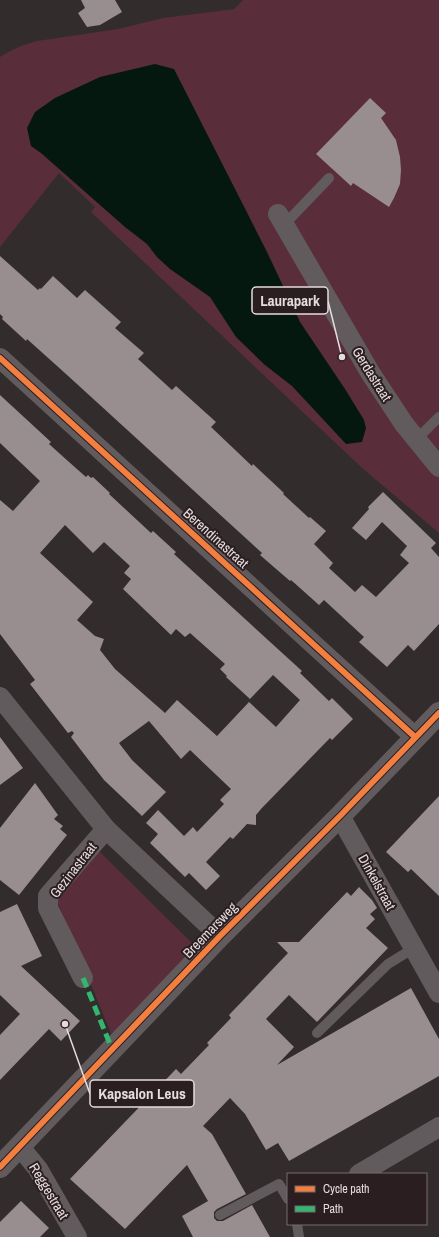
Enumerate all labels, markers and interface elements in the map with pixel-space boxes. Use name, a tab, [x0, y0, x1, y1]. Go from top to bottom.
callout: Laurapark	[252, 287, 328, 314]
text: Laurapark	[260, 290, 320, 311]
street label: Gerdastraat	[348, 344, 396, 404]
street label: Berendinastraat	[180, 504, 252, 572]
street label: Gezinastraat	[46, 839, 100, 901]
street label: Dinkelstraat	[354, 851, 400, 913]
street label: Breemarsweg	[179, 898, 241, 962]
callout: Kapsalon Leus	[90, 1080, 194, 1107]
text: Kapsalon Leus	[98, 1083, 186, 1104]
street label: Reggestraat	[25, 1160, 73, 1222]
legend	[287, 1173, 427, 1225]
text: Cycle path	[323, 1181, 370, 1197]
text: Path	[323, 1201, 343, 1217]

